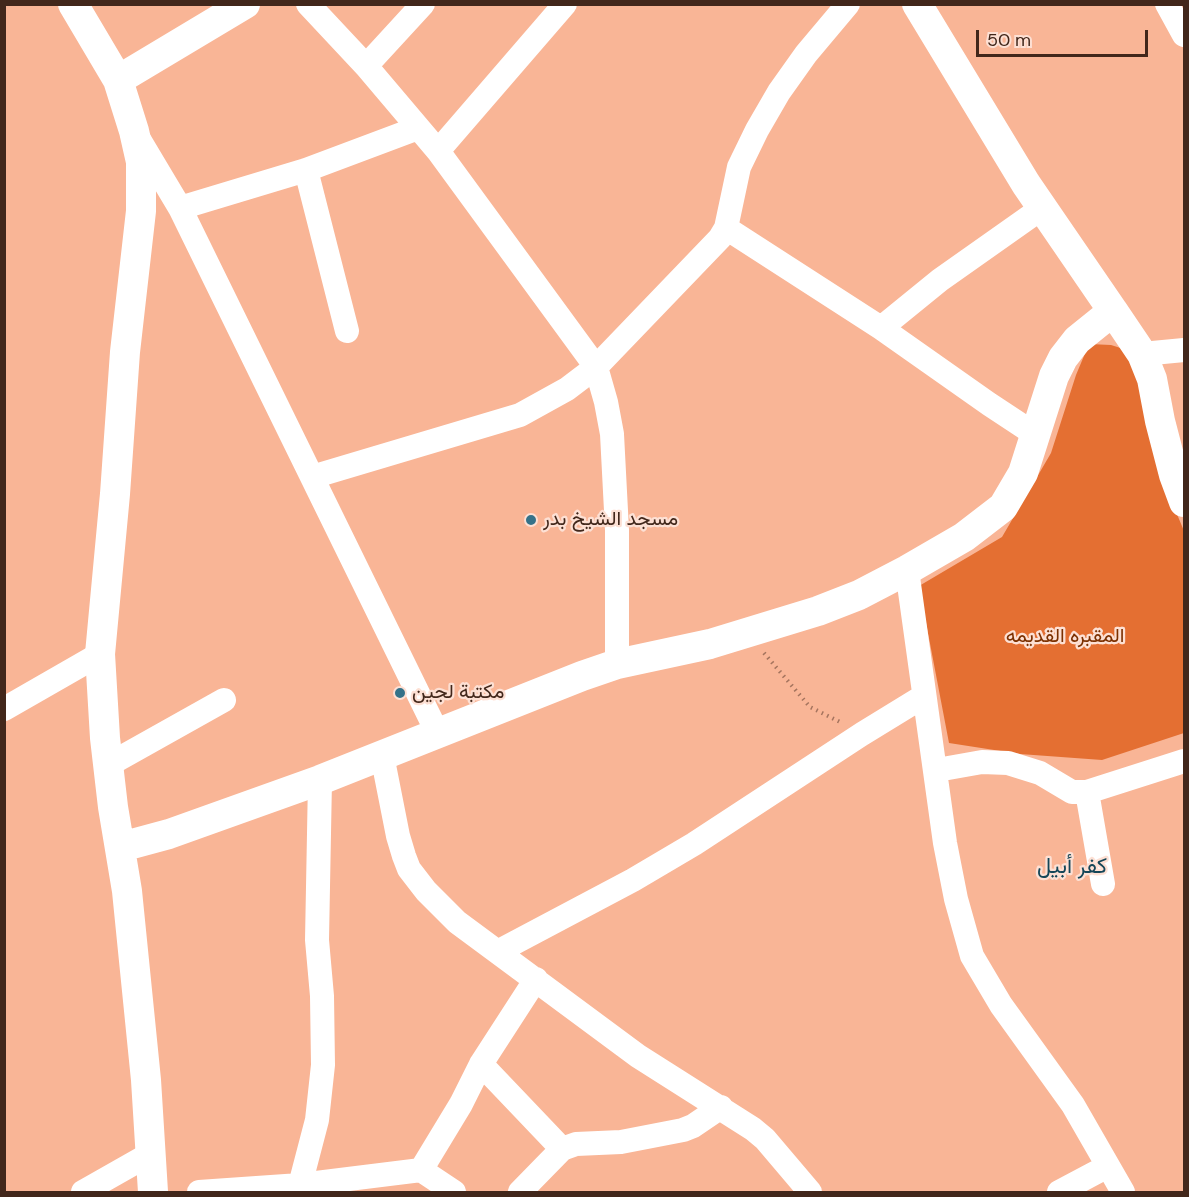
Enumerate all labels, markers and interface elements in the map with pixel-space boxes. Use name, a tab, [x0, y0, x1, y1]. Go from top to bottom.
scale bar	[979, 18, 1152, 56]
text: 50 m	[987, 28, 1031, 52]
place label: مسجد الشيخ بدر	[543, 508, 678, 532]
marker: مسجد الشيخ بدر	[524, 513, 538, 527]
park label: المقبره القديمه	[1006, 625, 1124, 649]
place label: مكتبة لجين	[412, 681, 504, 705]
marker: مكتبة لجين	[393, 686, 407, 700]
district label: كفر أبيل	[1037, 854, 1107, 880]

